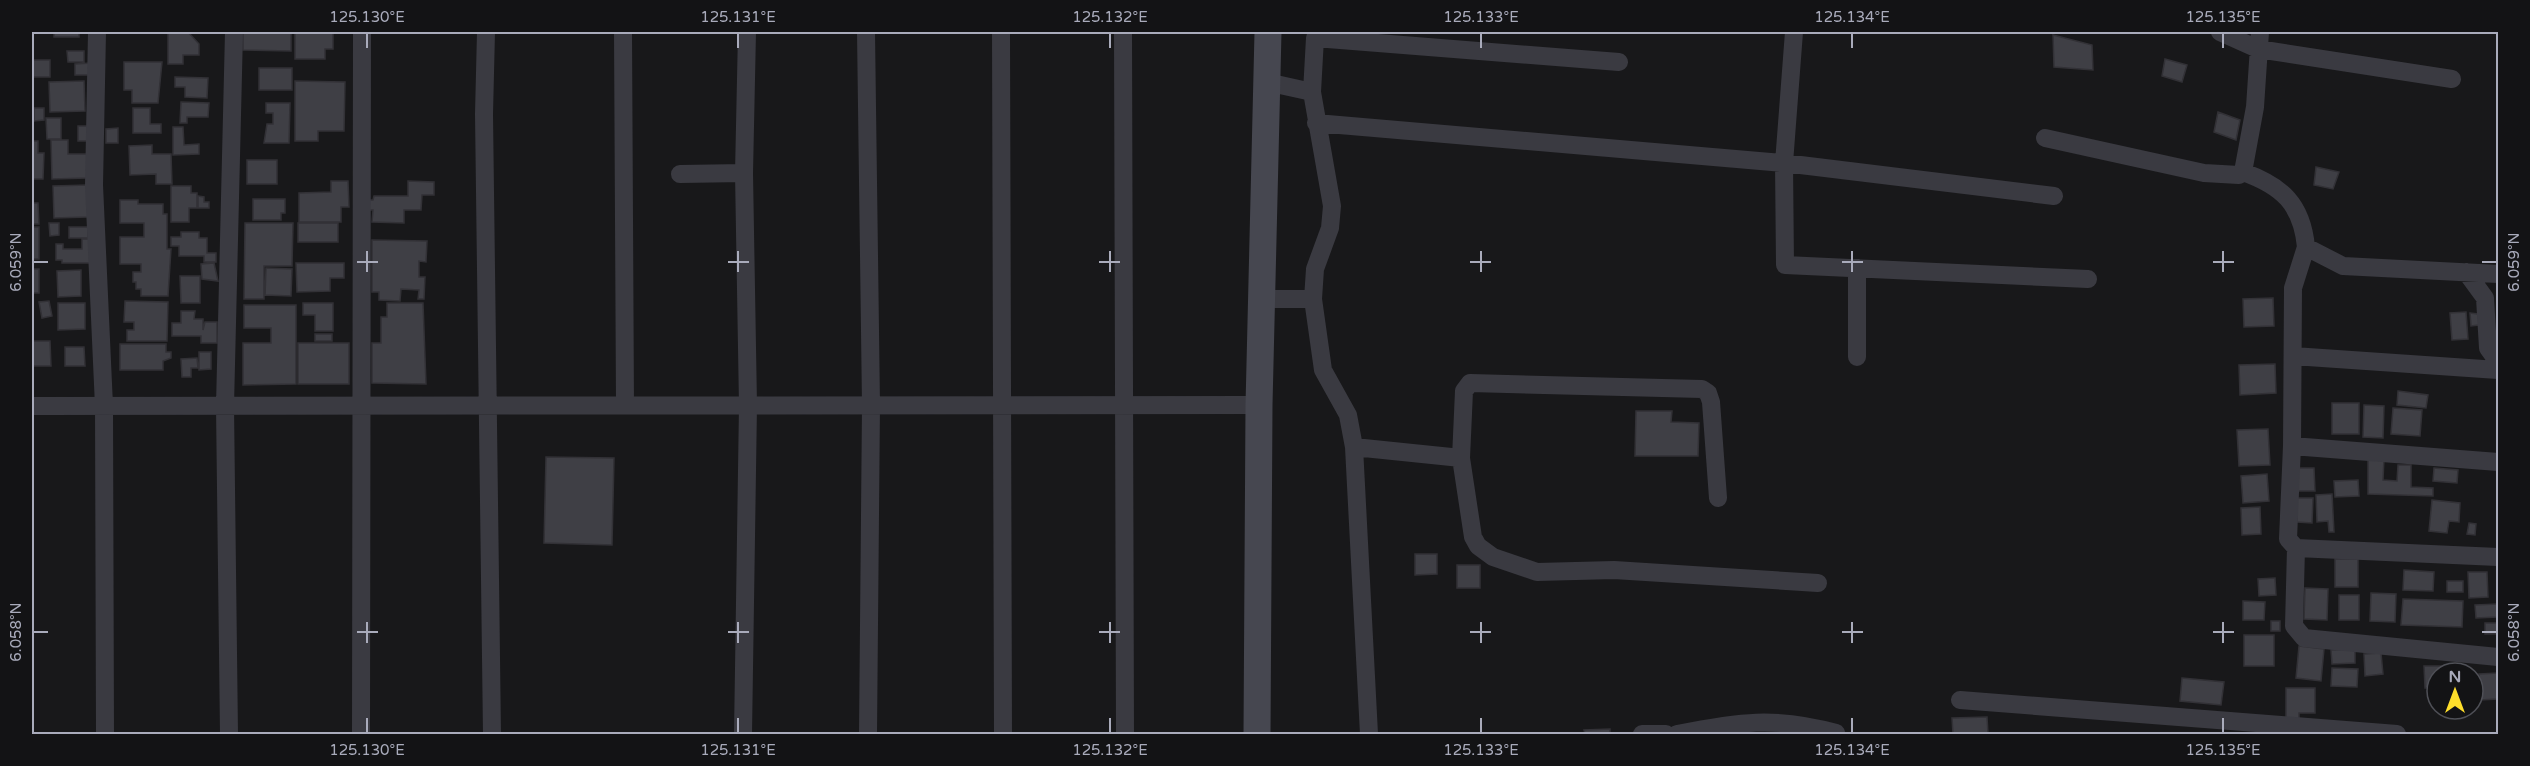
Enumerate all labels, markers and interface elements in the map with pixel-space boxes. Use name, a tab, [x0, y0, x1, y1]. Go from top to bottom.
text: 125.130°E	[329, 8, 405, 26]
text: 125.131°E	[700, 8, 776, 26]
text: 125.132°E	[1072, 8, 1148, 26]
text: 125.133°E	[1443, 8, 1519, 26]
text: 125.134°E	[1814, 8, 1890, 26]
text: 125.135°E	[2185, 8, 2261, 26]
text: 6.059°N	[7, 232, 25, 292]
text: 6.059°N	[2505, 232, 2523, 292]
text: 6.058°N	[7, 602, 25, 662]
text: 6.058°N	[2505, 602, 2523, 662]
north arrow	[2425, 661, 2485, 721]
text: N	[2449, 667, 2461, 687]
text: 125.130°E	[329, 741, 405, 759]
text: 125.131°E	[700, 741, 776, 759]
text: 125.132°E	[1072, 741, 1148, 759]
text: 125.133°E	[1443, 741, 1519, 759]
text: 125.134°E	[1814, 741, 1890, 759]
text: 125.135°E	[2185, 741, 2261, 759]

